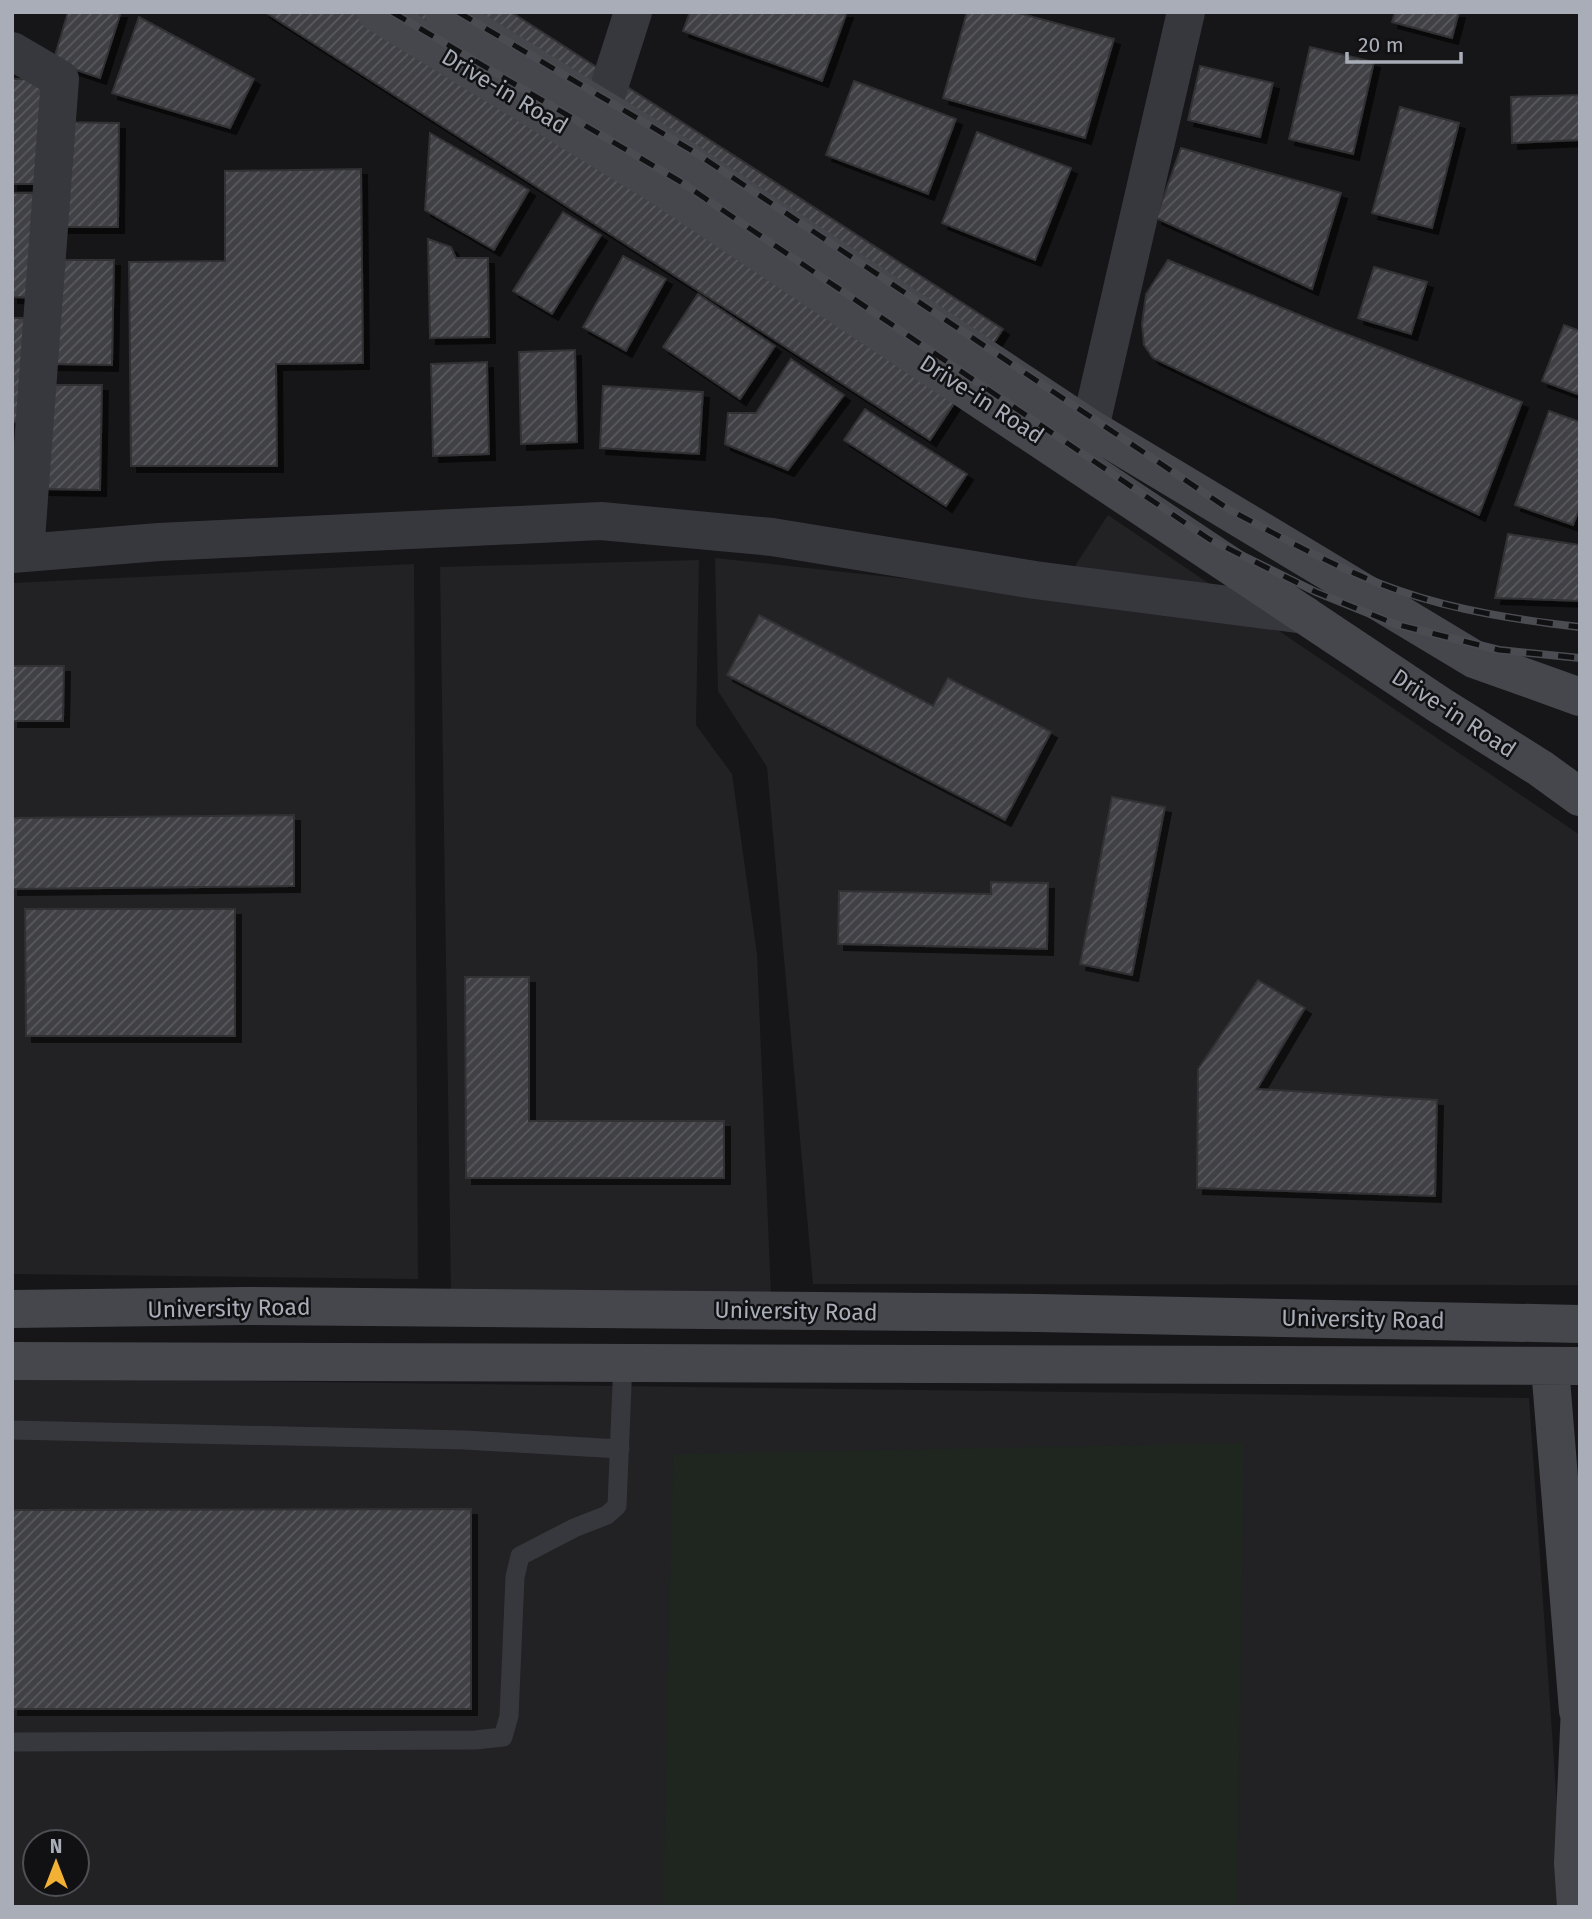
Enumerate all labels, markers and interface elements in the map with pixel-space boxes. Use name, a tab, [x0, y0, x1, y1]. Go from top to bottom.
scale bar	[1347, 21, 1461, 65]
text: 20 m	[1358, 32, 1404, 58]
street label: Drive-in Road	[437, 42, 573, 140]
street label: Drive-in Road	[915, 349, 1049, 449]
street label: Drive-in Road	[1387, 663, 1521, 763]
street label: University Road	[147, 1293, 311, 1323]
street label: University Road	[714, 1296, 878, 1326]
street label: University Road	[1281, 1304, 1445, 1334]
north arrow	[21, 1828, 91, 1898]
text: N	[50, 1835, 62, 1858]

